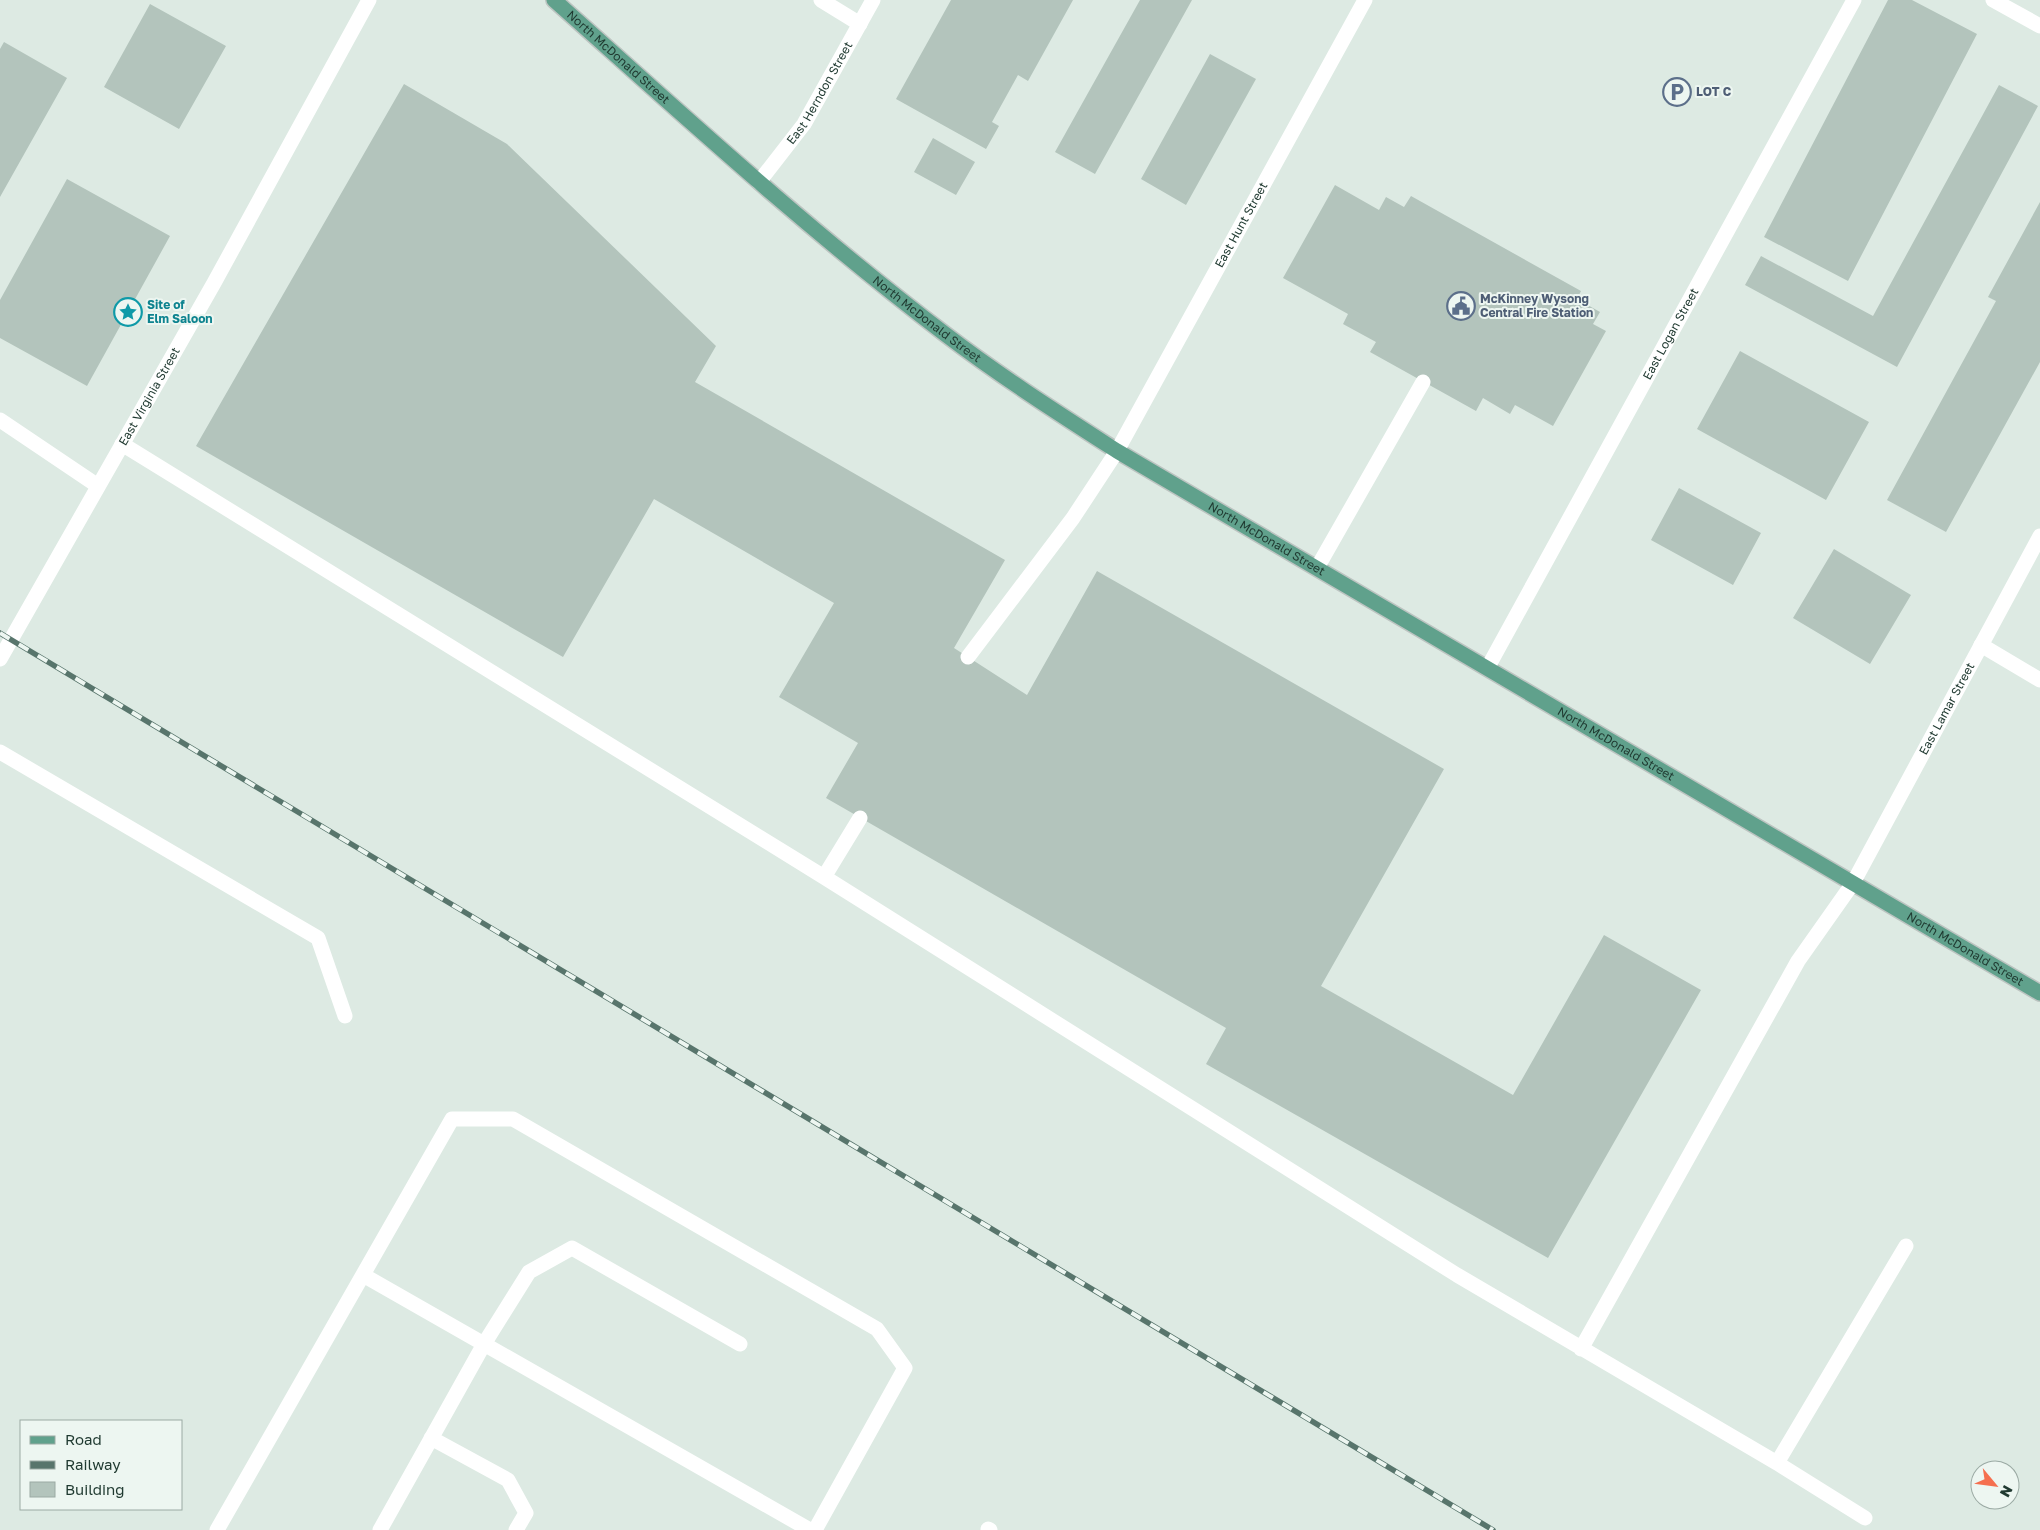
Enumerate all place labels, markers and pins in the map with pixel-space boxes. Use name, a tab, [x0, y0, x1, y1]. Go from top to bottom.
parking icon: LOT C	[1662, 77, 1692, 107]
place label: LOT C	[1696, 84, 1732, 99]
public building icon: McKinney Wysong Central Fire Station	[1446, 291, 1476, 321]
place label: McKinney Wysong Central Fire Station	[1480, 291, 1593, 320]
place icon: Site of Elm Saloon	[113, 297, 143, 327]
place label: Site of Elm Saloon	[147, 297, 213, 326]

